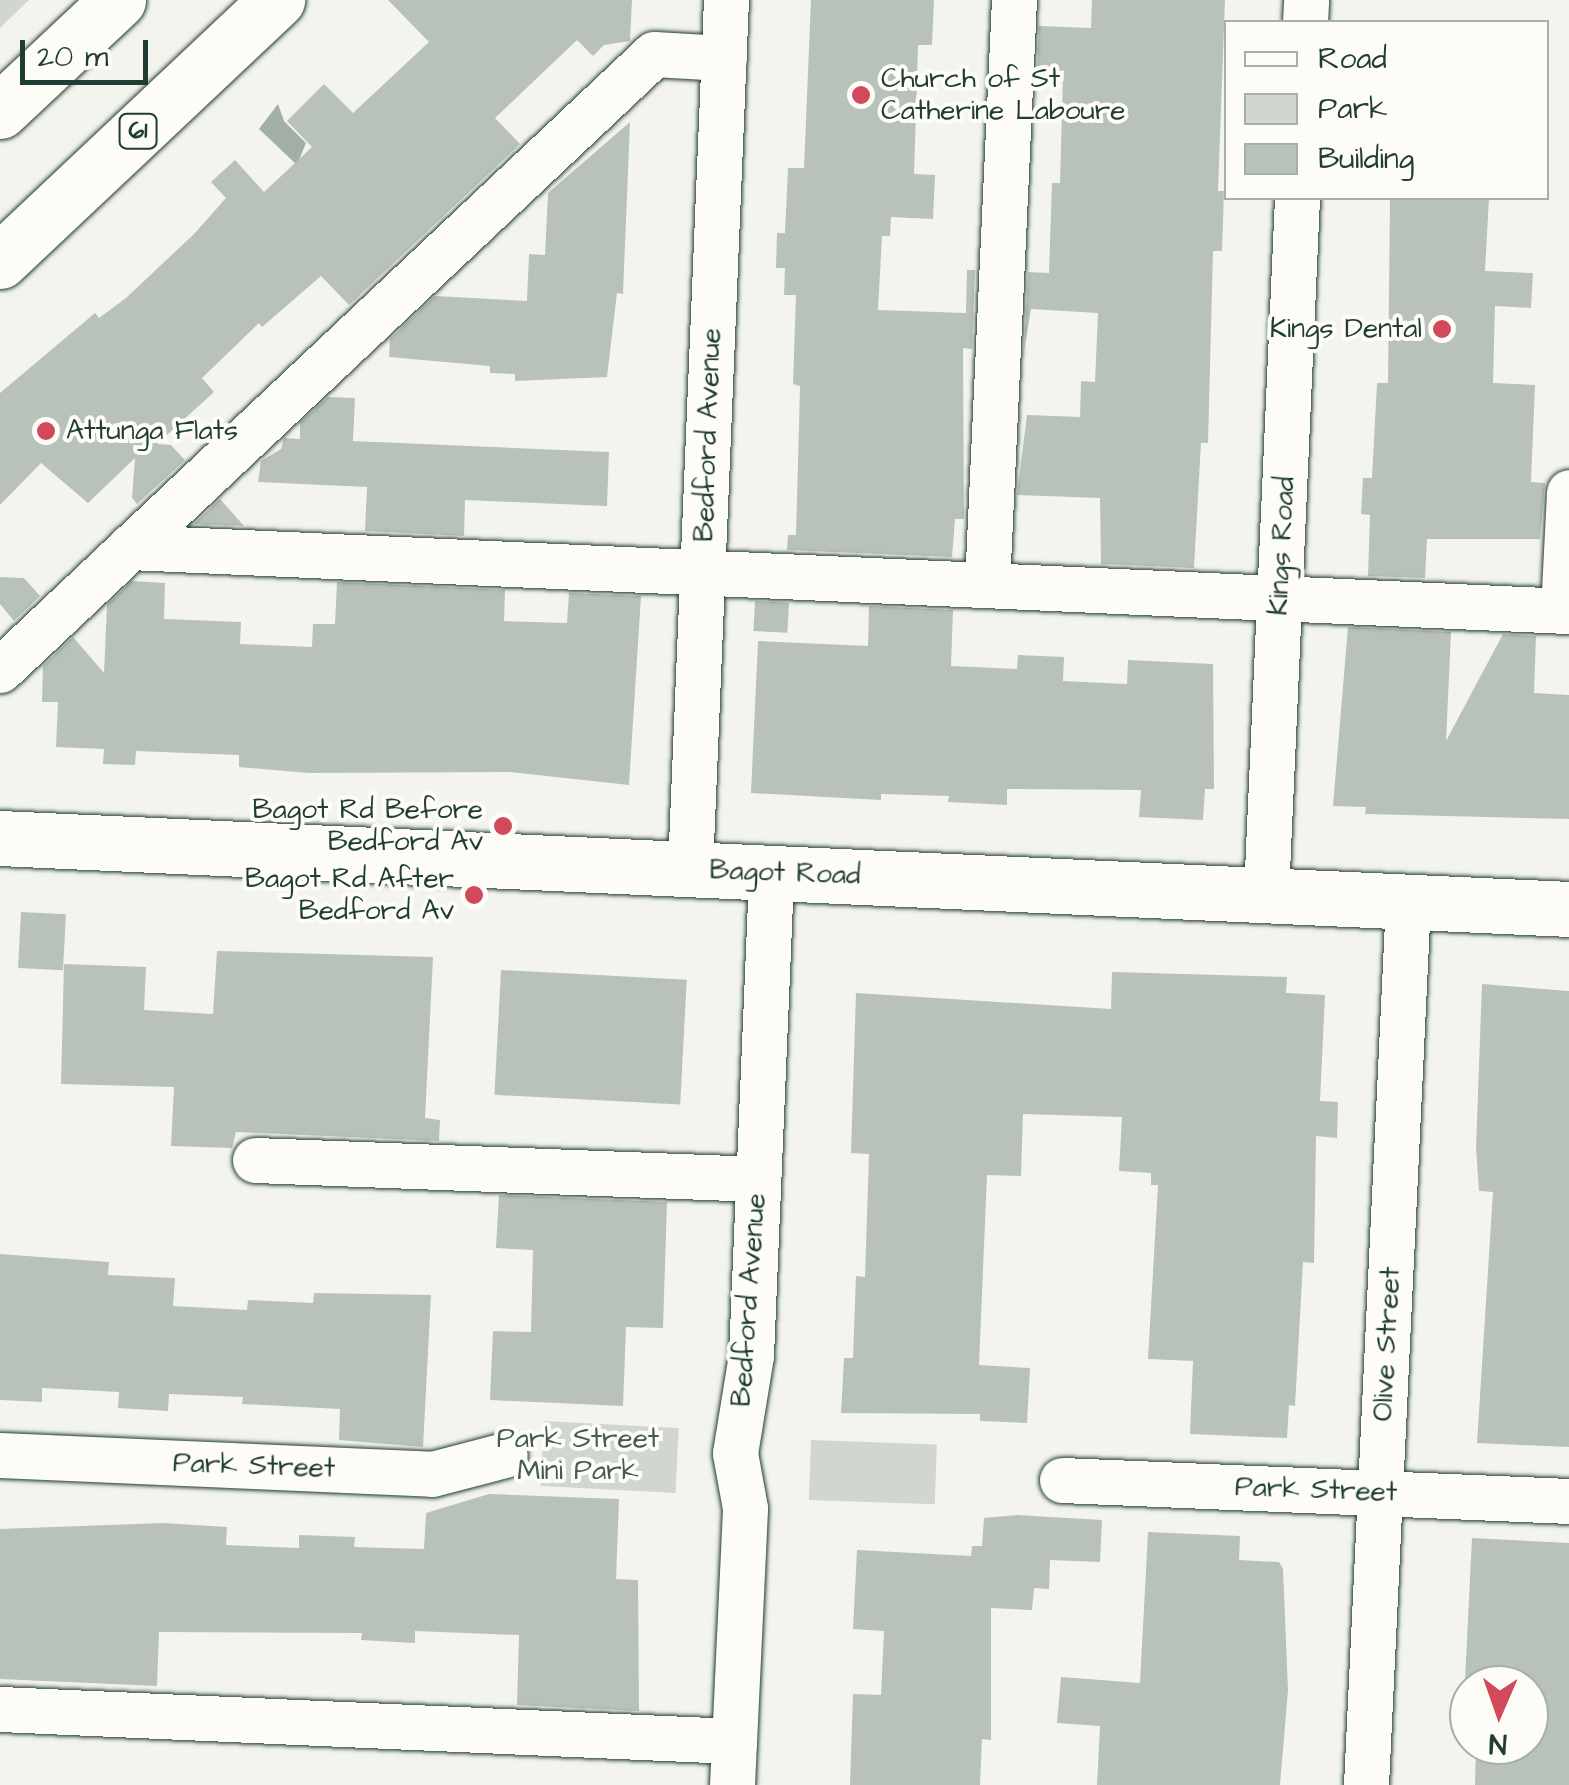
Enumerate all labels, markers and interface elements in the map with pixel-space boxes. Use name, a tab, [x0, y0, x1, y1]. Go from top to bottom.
scale bar	[25, 20, 152, 82]
legend	[1224, 20, 1549, 200]
text: 20 m	[37, 36, 108, 78]
text: Road	[1318, 38, 1387, 80]
place label: Church of St Catherine Laboure	[881, 62, 1125, 128]
marker: Church of St Catherine Laboure	[850, 84, 872, 106]
text: Park	[1318, 88, 1387, 130]
road number: 61	[118, 111, 158, 151]
text: Building	[1318, 138, 1414, 180]
place label: Kings Dental	[1270, 312, 1422, 346]
marker: Kings Dental	[1431, 318, 1453, 340]
street label: Bedford Avenue	[687, 328, 729, 542]
place label: Attunga Flats	[66, 414, 238, 448]
marker: Attunga Flats	[35, 420, 57, 442]
street label: Kings Road	[1262, 476, 1302, 616]
place label: Bagot Rd Before Bedford Av	[253, 793, 483, 859]
marker: Bagot Rd Before Bedford Av	[492, 815, 514, 837]
street label: Bagot Road	[709, 854, 861, 892]
place label: Bagot Rd After Bedford Av	[245, 862, 454, 928]
marker: Bagot Rd After Bedford Av	[463, 884, 485, 906]
street label: Bedford Avenue	[725, 1192, 773, 1408]
street label: Olive Street	[1366, 1266, 1408, 1422]
park label: Park Street Mini Park	[497, 1422, 659, 1488]
street label: Park Street	[172, 1446, 336, 1486]
street label: Park Street	[1234, 1470, 1398, 1510]
north arrow	[1449, 1665, 1549, 1765]
text: N	[1489, 1724, 1507, 1763]

